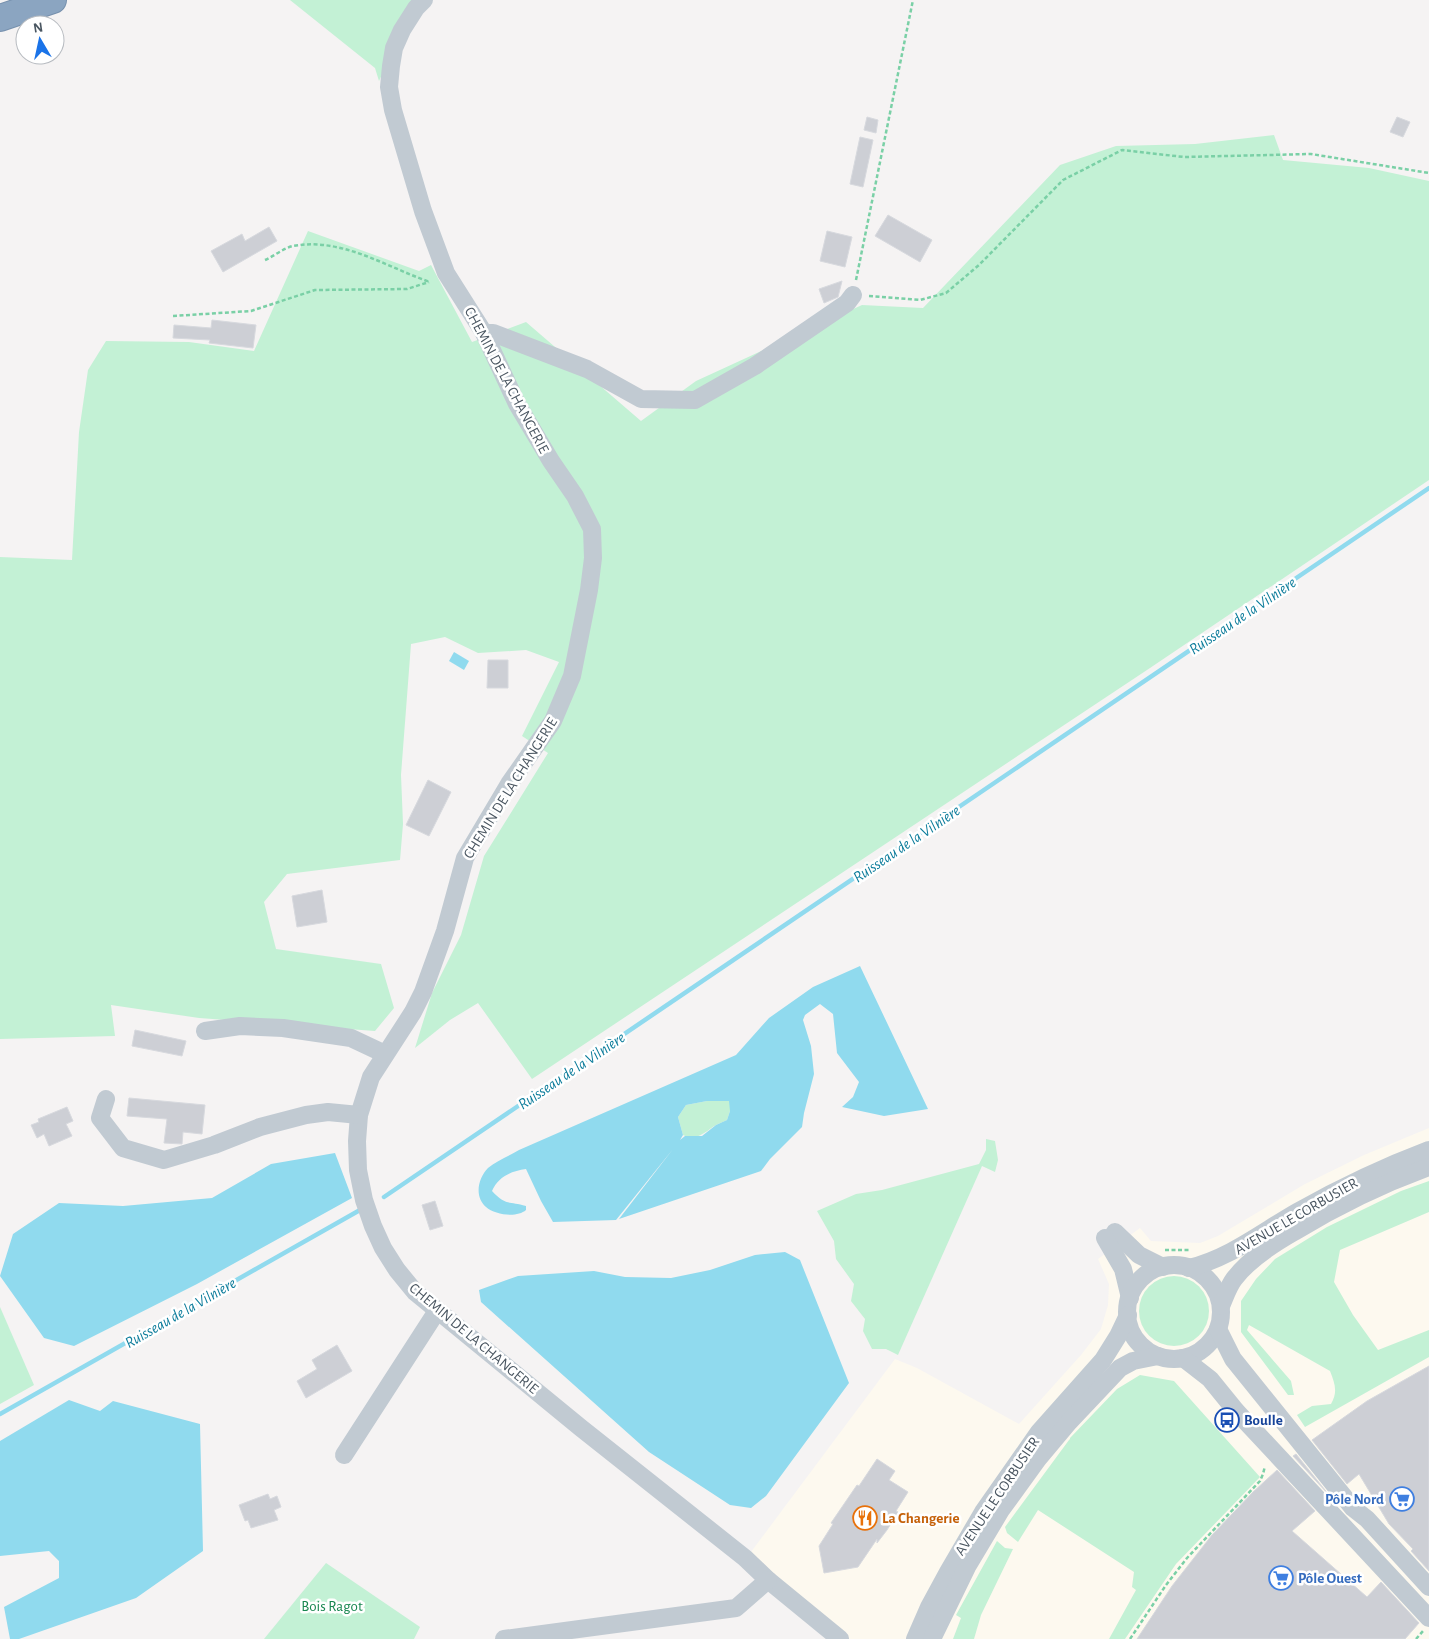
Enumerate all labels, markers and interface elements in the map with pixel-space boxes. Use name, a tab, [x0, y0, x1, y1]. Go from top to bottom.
north arrow	[15, 15, 65, 65]
text: N	[32, 20, 44, 36]
street label: CHEMIN DE LA CHANGERIE	[462, 305, 551, 456]
water label: Ruisseau de la Vilnière	[1186, 574, 1299, 657]
street label: CHEMIN DE LA CHANGERIE	[461, 715, 560, 861]
water label: Ruisseau de la Vilnière	[850, 802, 963, 885]
water label: Ruisseau de la Vilnière	[515, 1029, 628, 1112]
street label: AVENUE LE CORBUSIER	[1232, 1175, 1360, 1258]
water label: Ruisseau de la Vilnière	[122, 1275, 239, 1351]
street label: CHEMIN DE LA CHANGERIE	[406, 1280, 541, 1397]
bus stop icon: Boulle	[1214, 1407, 1240, 1433]
place label: Boulle	[1244, 1413, 1283, 1428]
street label: AVENUE LE CORBUSIER	[952, 1434, 1043, 1558]
supermarket icon: Pôle Nord	[1389, 1486, 1415, 1512]
place label: Pôle Nord	[1325, 1492, 1384, 1507]
restaurant icon: La Changerie	[852, 1505, 878, 1531]
place label: La Changerie	[882, 1511, 960, 1526]
supermarket icon: Pôle Ouest	[1268, 1565, 1294, 1591]
place label: Pôle Ouest	[1298, 1571, 1362, 1586]
park label: Bois Ragot	[301, 1599, 363, 1614]

